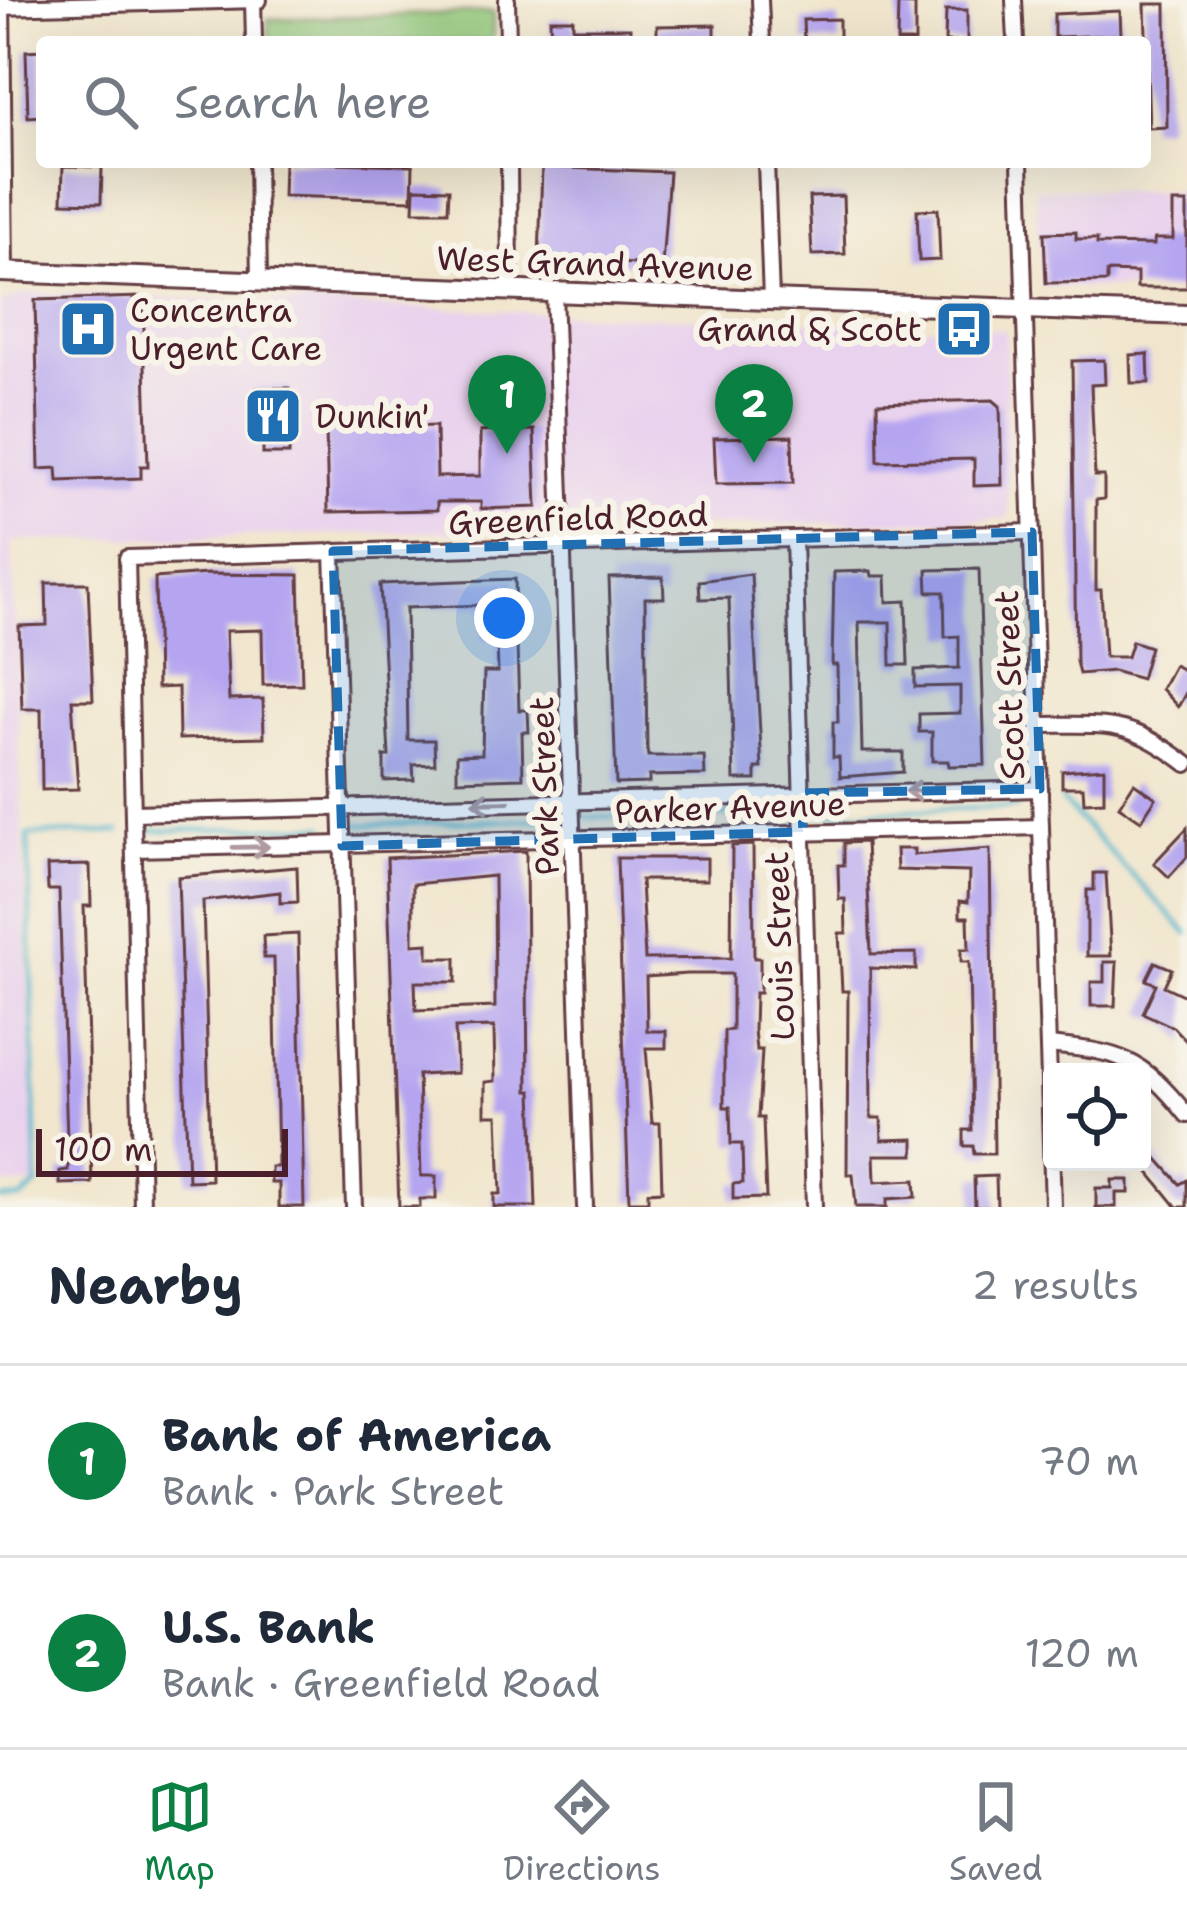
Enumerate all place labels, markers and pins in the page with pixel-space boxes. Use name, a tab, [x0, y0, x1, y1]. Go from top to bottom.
place label: Concentra Urgent Care	[130, 288, 322, 371]
hospital icon: Concentra Urgent Care	[57, 298, 119, 360]
bus stop icon: Grand & Scott	[933, 298, 995, 360]
place label: Grand & Scott	[697, 307, 922, 352]
pin: 1	[468, 355, 546, 454]
pin: 2	[715, 364, 793, 463]
restaurant icon: Dunkin'	[242, 385, 304, 447]
place label: Dunkin'	[315, 394, 430, 439]

